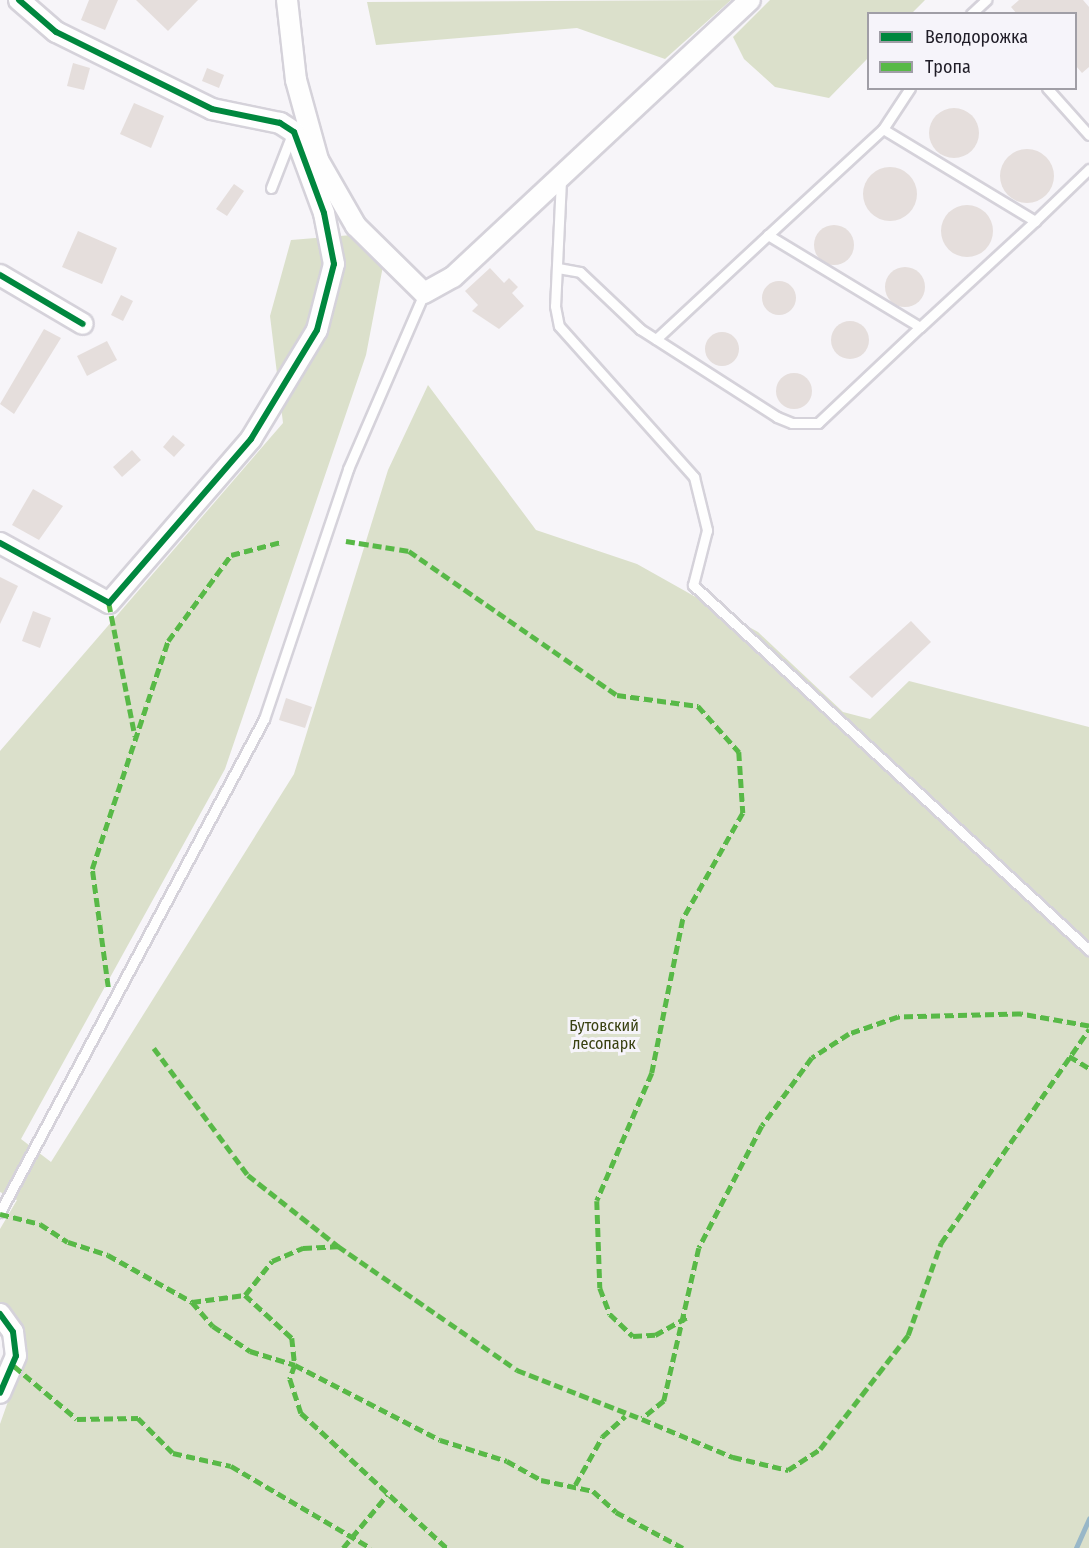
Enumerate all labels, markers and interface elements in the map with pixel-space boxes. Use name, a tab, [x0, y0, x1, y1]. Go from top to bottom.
legend	[867, 12, 1077, 90]
text: Велодорожка	[925, 26, 1028, 48]
text: Тропа	[925, 56, 971, 78]
park label: Бутовский лесопарк	[569, 1016, 639, 1054]

